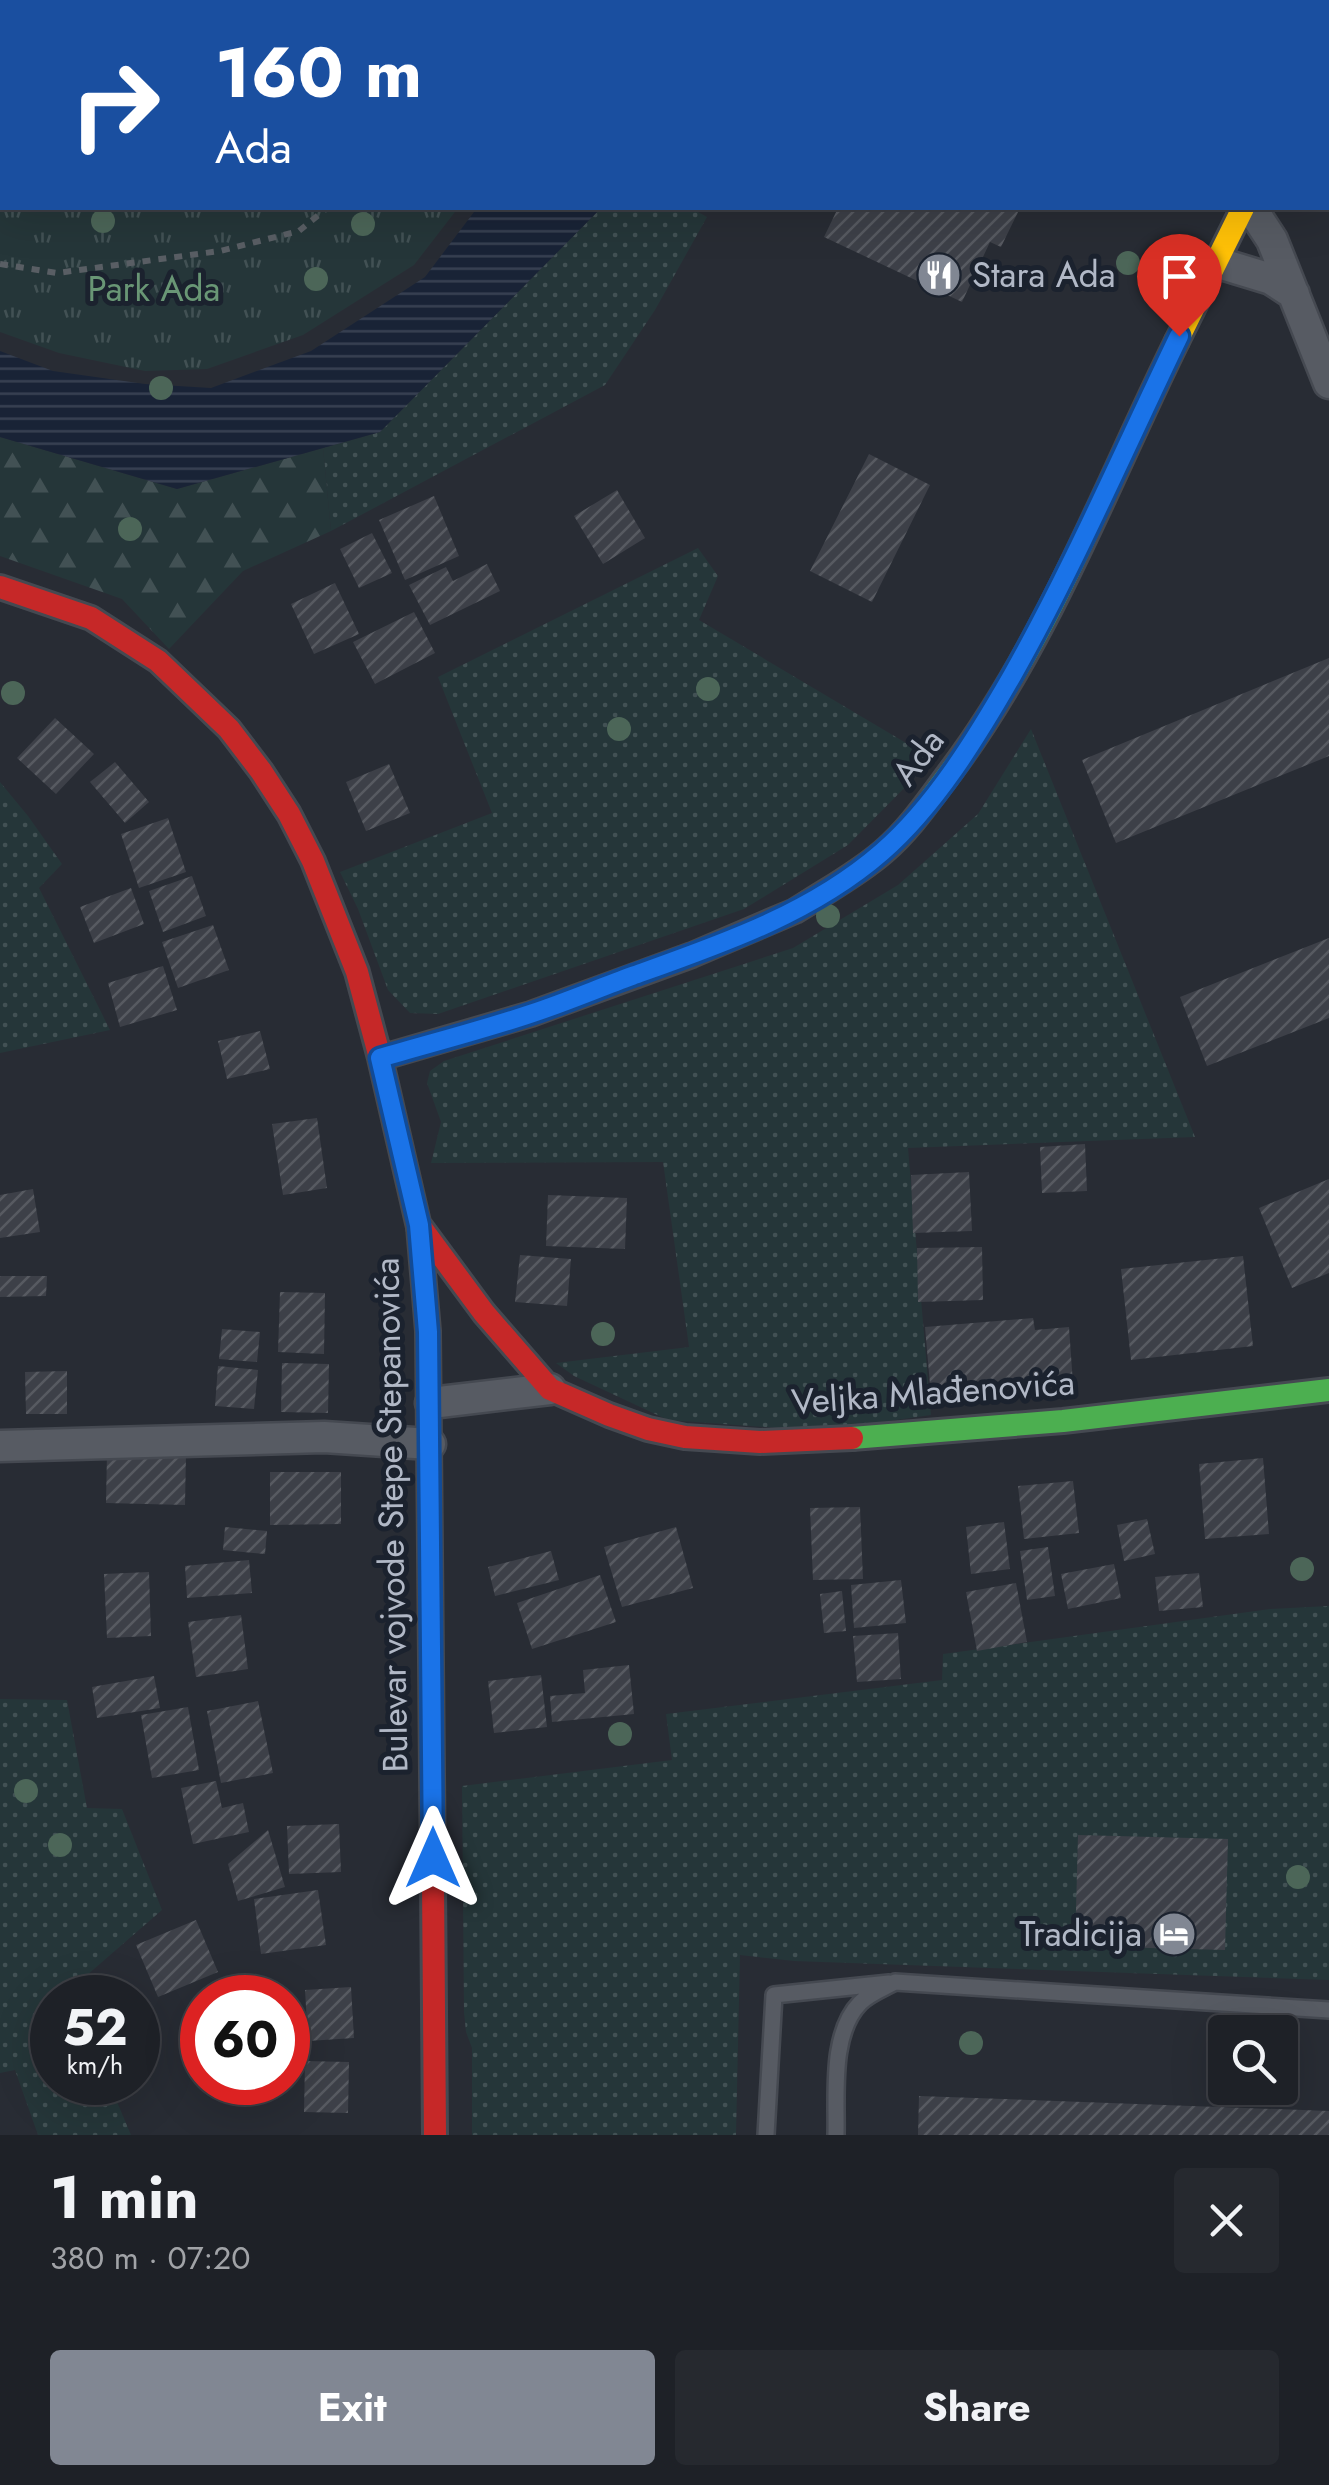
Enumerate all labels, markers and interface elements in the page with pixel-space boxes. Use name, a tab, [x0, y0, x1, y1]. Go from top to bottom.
text: 160 m	[215, 22, 422, 123]
icon: right	[50, 40, 180, 170]
text: Ada	[215, 115, 292, 180]
pin	[1137, 234, 1222, 337]
icon: arrive	[1152, 249, 1207, 304]
place label: Stara Ada	[972, 250, 1116, 300]
restaurant icon: Stara Ada	[916, 252, 962, 298]
park label: Park Ada	[88, 264, 220, 314]
street label: Ada	[880, 718, 956, 796]
street label: Bulevar vojvode Stepe Stepanovića	[362, 1257, 420, 1773]
street label: Veljka Mlađenovića	[790, 1357, 1076, 1427]
position arrow	[381, 1806, 485, 1910]
place label: Tradicija	[1019, 1909, 1142, 1959]
hotel icon: Tradicija	[1151, 1911, 1197, 1957]
speed limit sign: 60	[180, 1975, 310, 2105]
text: 52	[62, 1991, 128, 2064]
map controls	[1208, 2015, 1298, 2105]
button: search	[1208, 2015, 1298, 2105]
text: km/h	[67, 2047, 123, 2083]
text: 1 min	[50, 2154, 199, 2241]
button: close	[1174, 2168, 1279, 2273]
text: 380 m · 07:20	[50, 2235, 251, 2281]
button: Exit	[50, 2350, 655, 2465]
button: Share	[675, 2350, 1279, 2465]

